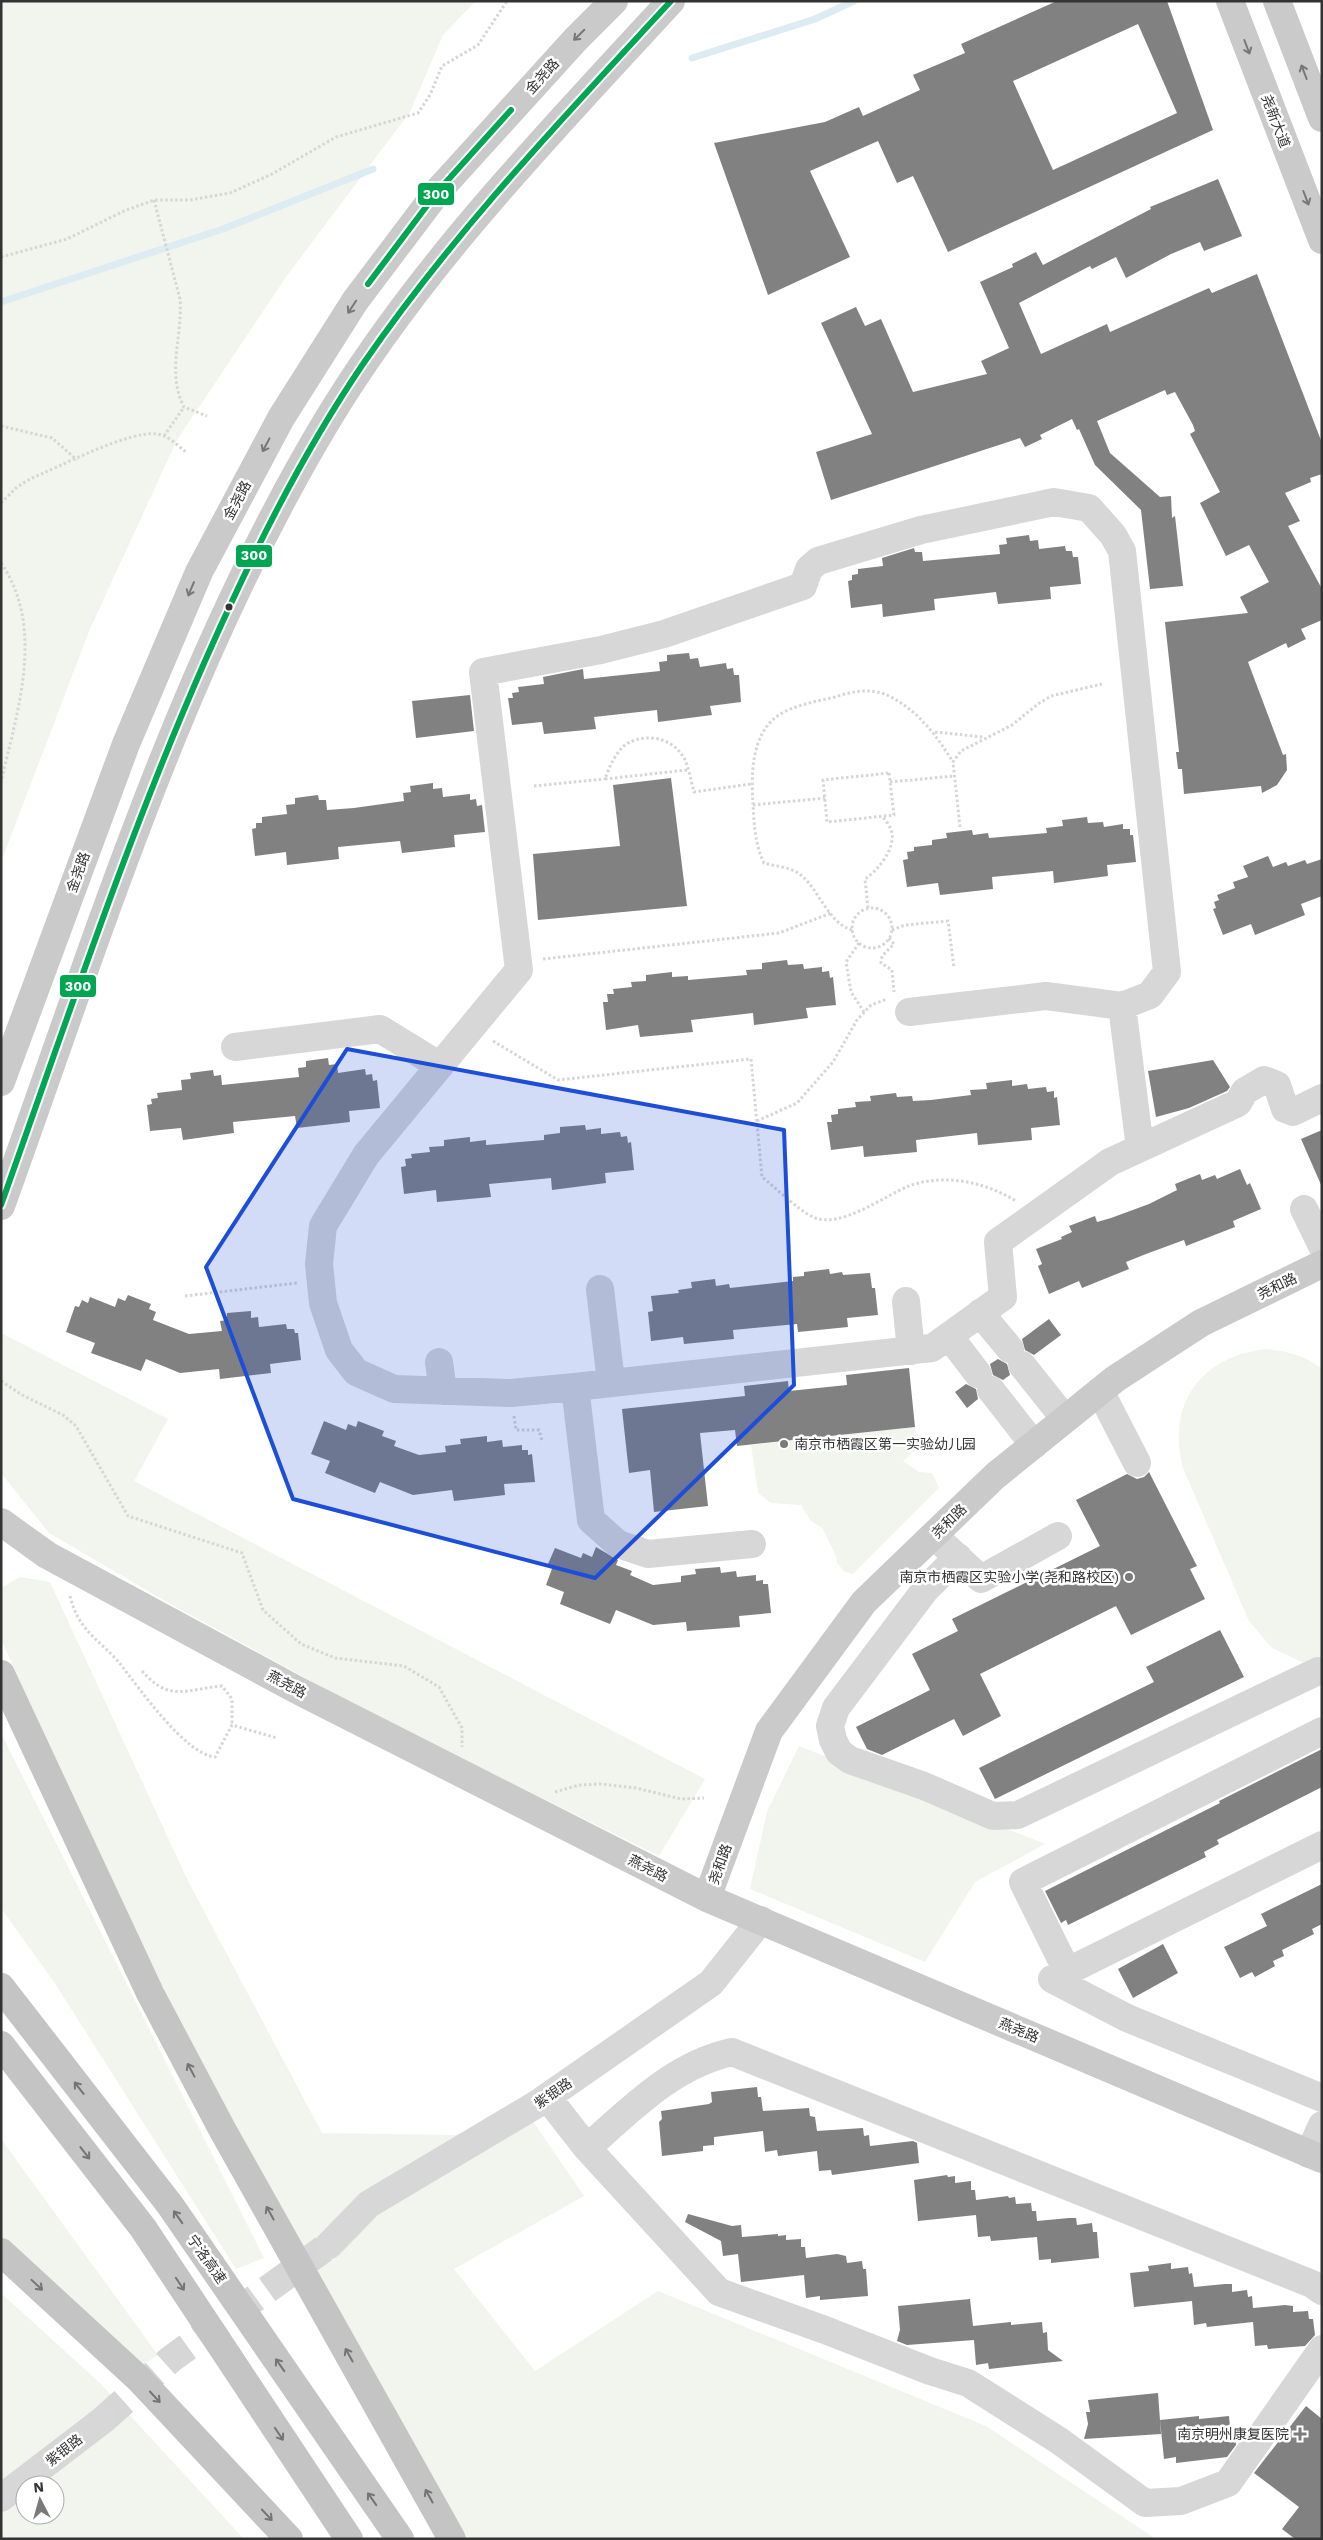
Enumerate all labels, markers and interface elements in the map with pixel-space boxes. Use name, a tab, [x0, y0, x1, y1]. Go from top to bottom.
one-way arrow	[573, 29, 586, 41]
one-way arrow	[1243, 39, 1252, 54]
street label: 金尧路	[522, 55, 562, 97]
one-way arrow	[1299, 65, 1309, 80]
street label: 尧新大道	[1258, 92, 1294, 150]
line badge: 300	[417, 182, 455, 206]
text: 300	[423, 186, 449, 202]
one-way arrow	[1302, 191, 1311, 206]
one-way arrow	[346, 300, 357, 314]
one-way arrow	[261, 437, 270, 452]
street label: 金尧路	[220, 478, 254, 522]
line badge: 300	[235, 544, 273, 568]
text: 300	[241, 547, 267, 563]
one-way arrow	[186, 581, 196, 596]
unlabelled marker	[224, 602, 234, 612]
street label: 金尧路	[63, 850, 93, 894]
line badge: 300	[59, 974, 97, 998]
text: 300	[65, 978, 91, 994]
street label: 尧和路	[1255, 1270, 1299, 1302]
place label: 南京市栖霞区第一实验幼儿园	[794, 1436, 976, 1452]
marker: 南京市栖霞区第一实验幼儿园	[778, 1438, 790, 1450]
street label: 尧和路	[928, 1501, 970, 1541]
place label: 南京市栖霞区实验小学(尧和路校区)	[899, 1569, 1119, 1585]
marker: 南京市栖霞区实验小学(尧和路校区)	[1123, 1571, 1135, 1583]
street label: 燕尧路	[265, 1667, 309, 1701]
street label: 尧和路	[705, 1842, 735, 1886]
street label: 燕尧路	[626, 1851, 670, 1885]
street label: 燕尧路	[997, 2014, 1041, 2046]
one-way arrow	[186, 2063, 196, 2078]
street label: 紫银路	[531, 2075, 575, 2111]
one-way arrow	[74, 2081, 84, 2095]
one-way arrow	[79, 2146, 90, 2159]
one-way arrow	[264, 2206, 274, 2220]
one-way arrow	[173, 2210, 183, 2224]
street label: 宁洛高速	[184, 2231, 230, 2287]
one-way arrow	[175, 2277, 185, 2291]
one-way arrow	[31, 2279, 44, 2291]
one-way arrow	[344, 2347, 354, 2362]
one-way arrow	[275, 2358, 285, 2372]
one-way arrow	[149, 2390, 161, 2403]
place label: 南京明州康复医院	[1177, 2426, 1289, 2442]
one-way arrow	[274, 2427, 285, 2441]
marker: 南京明州康复医院	[1293, 2427, 1307, 2441]
street label: 紫银路	[43, 2431, 85, 2469]
north arrow	[15, 2475, 65, 2525]
text: N	[33, 2479, 45, 2496]
one-way arrow	[423, 2490, 433, 2504]
one-way arrow	[367, 2492, 377, 2506]
one-way arrow	[261, 2509, 273, 2521]

